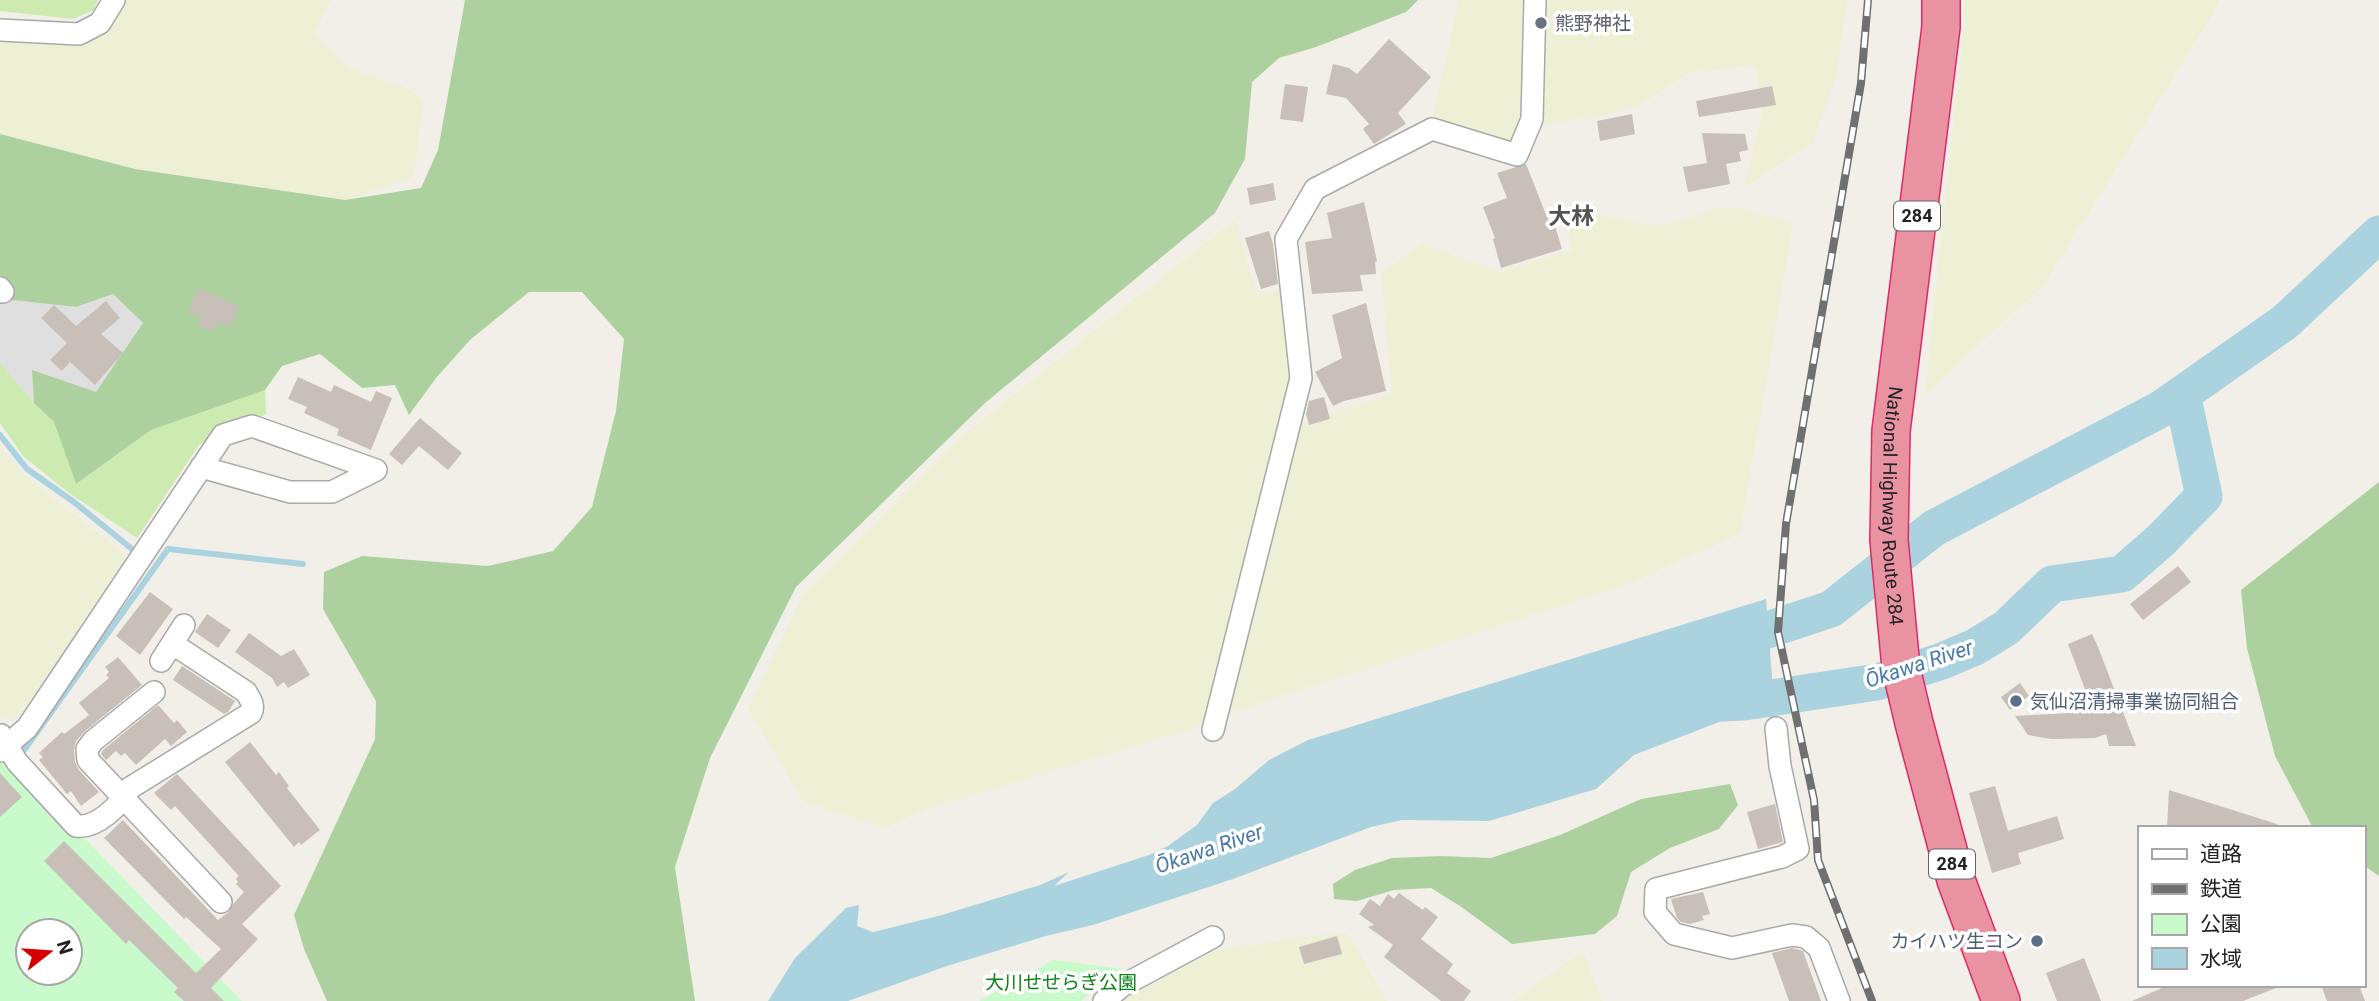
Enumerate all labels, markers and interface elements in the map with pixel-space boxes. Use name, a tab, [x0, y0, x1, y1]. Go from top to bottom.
place label: 熊野神社	[1555, 12, 1631, 35]
marker: 熊野神社	[1533, 15, 1549, 31]
road number: 284	[1894, 202, 1940, 230]
district label: 大林	[1548, 203, 1594, 230]
street label: National Highway Route 284	[1877, 385, 1908, 627]
water label: Ōkawa River	[1862, 635, 1977, 693]
place label: 気仙沼清掃事業協同組合	[2030, 690, 2239, 713]
marker: 気仙沼清掃事業協同組合	[2008, 693, 2024, 709]
water label: Ōkawa River	[1152, 819, 1267, 879]
legend	[2138, 826, 2365, 987]
text: 道路	[2200, 842, 2242, 866]
road number: 284	[1929, 850, 1975, 878]
text: 鉄道	[2200, 877, 2242, 901]
text: 公園	[2200, 912, 2242, 936]
north arrow	[14, 917, 84, 987]
place label: カイハツ生コン	[1890, 930, 2023, 953]
marker: カイハツ生コン	[2029, 933, 2045, 949]
text: N	[52, 937, 78, 957]
text: 水域	[2200, 947, 2242, 971]
park label: 大川せせらぎ公園	[985, 971, 1137, 994]

